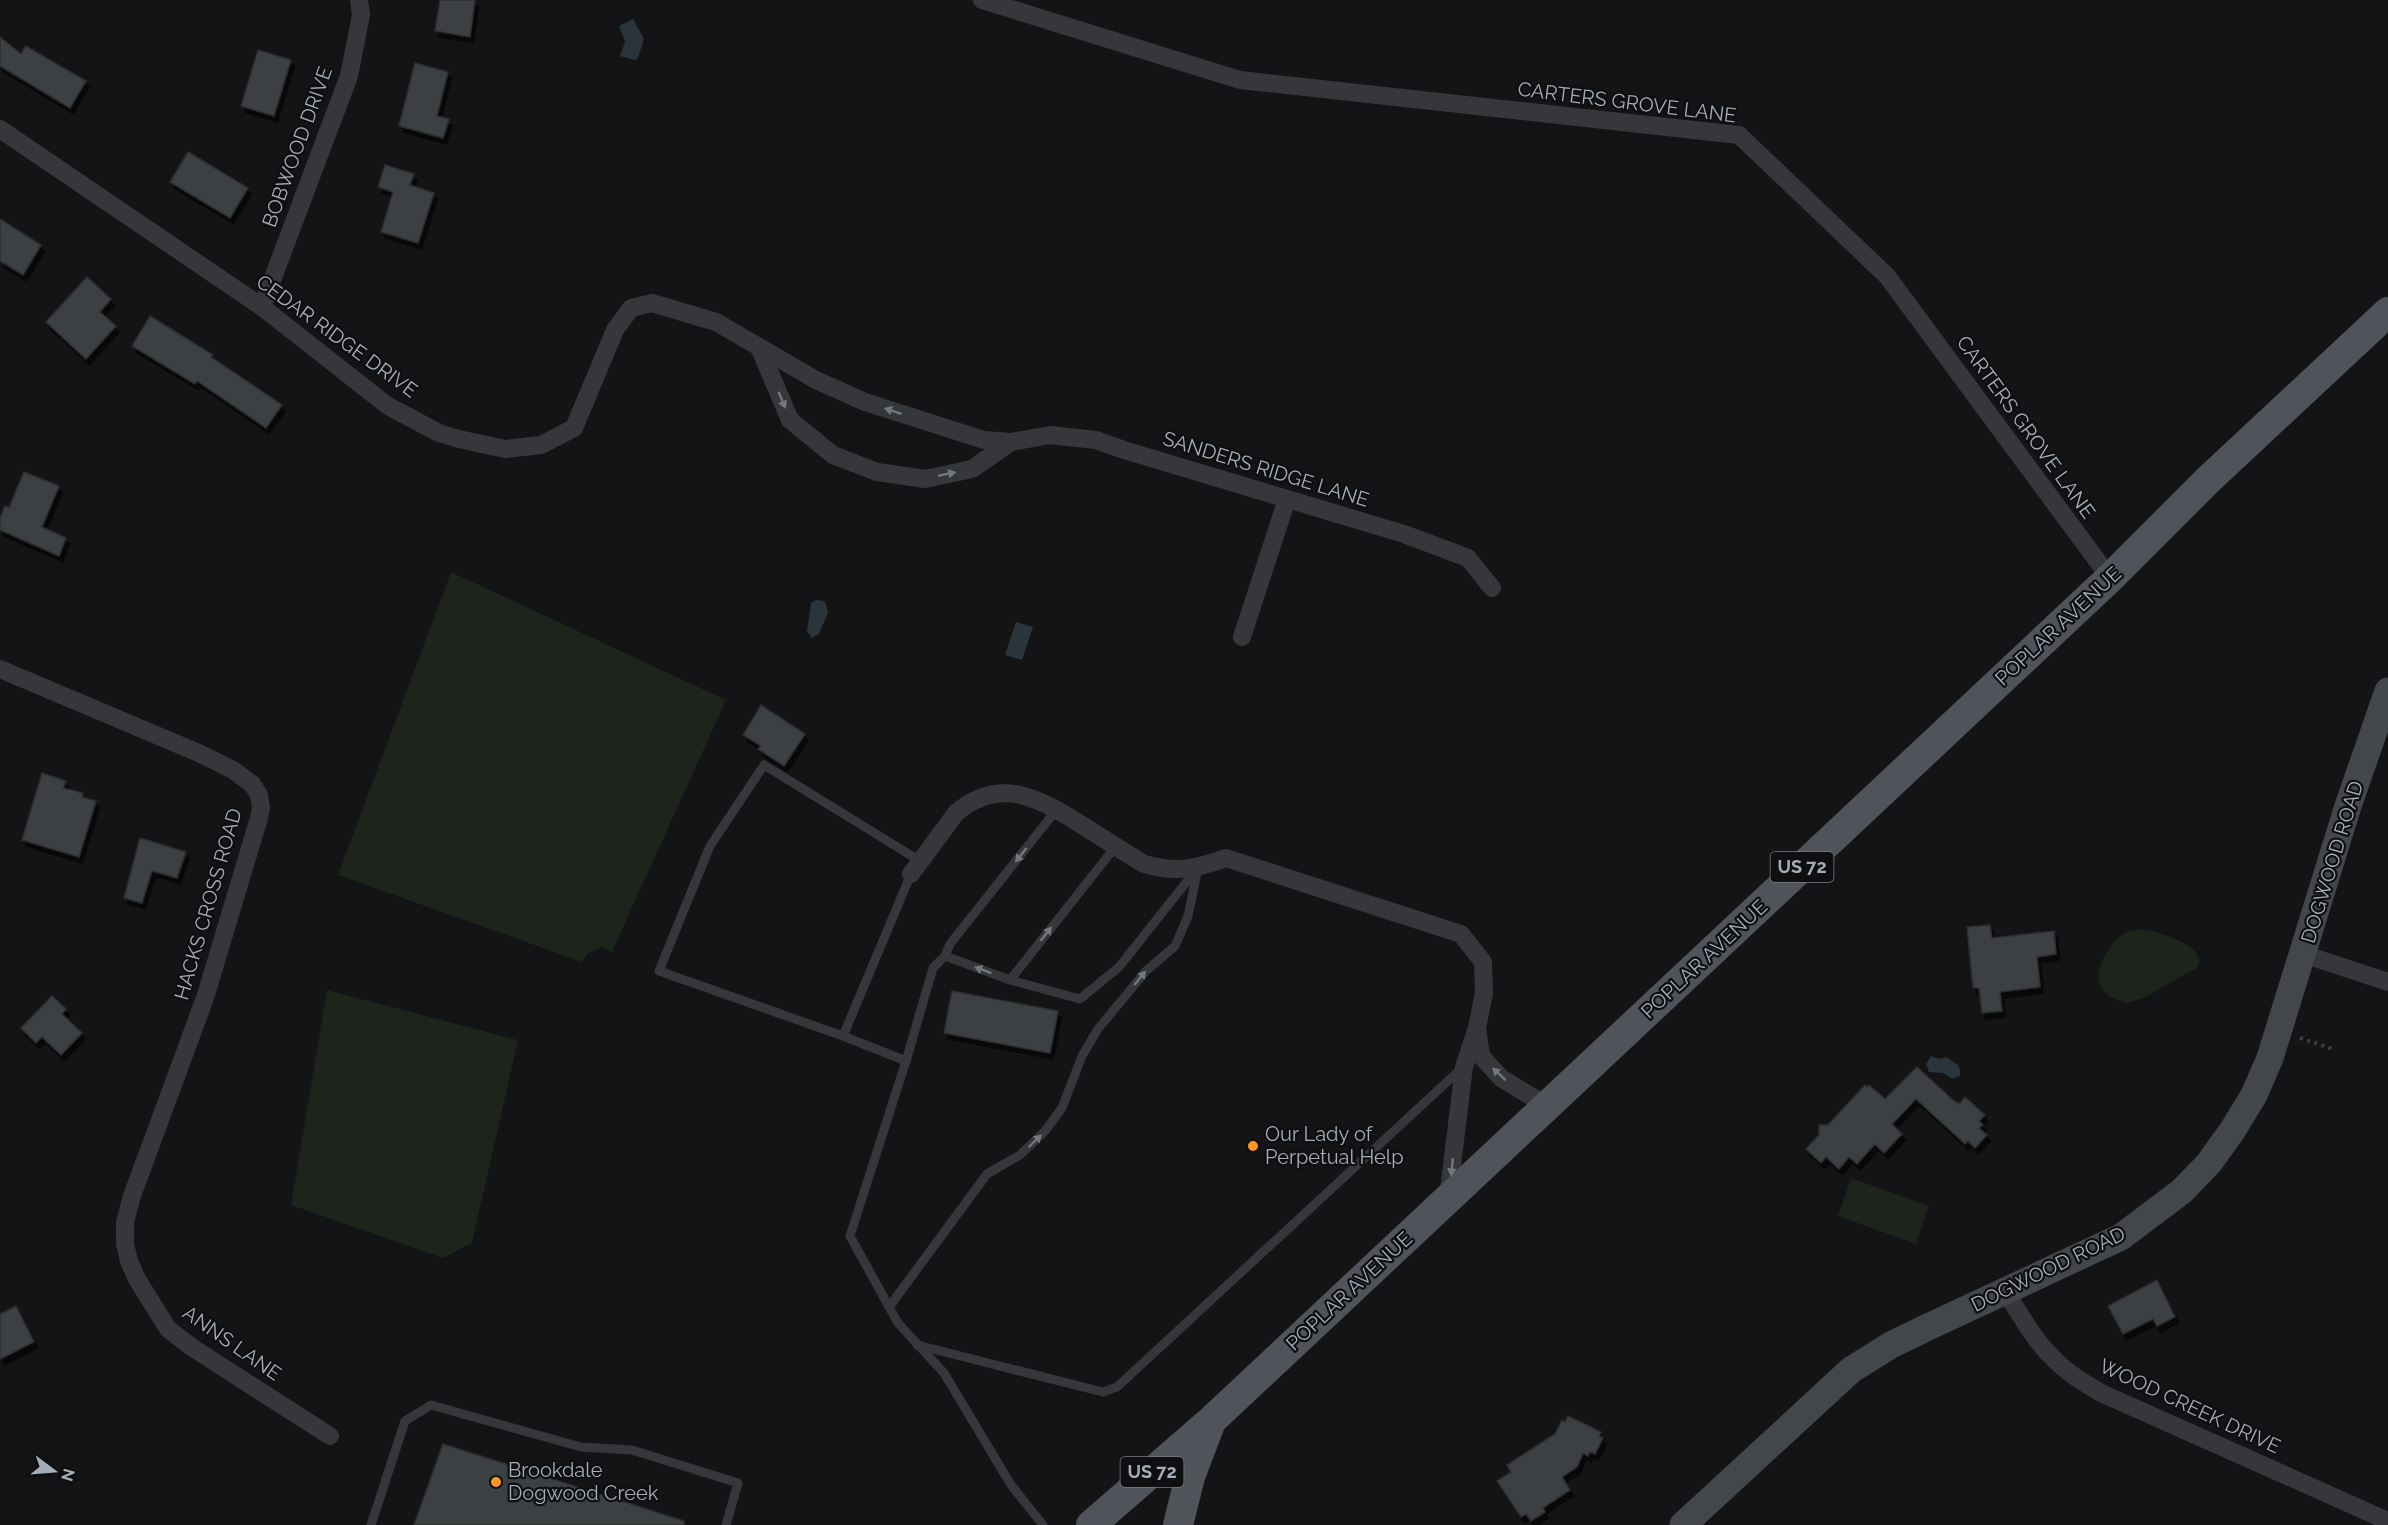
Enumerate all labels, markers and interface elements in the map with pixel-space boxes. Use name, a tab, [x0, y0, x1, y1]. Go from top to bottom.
street label: BOBWOOD DRIVE	[257, 63, 337, 231]
street label: CARTERS GROVE LANE	[1516, 77, 1738, 127]
street label: CEDAR RIDGE DRIVE	[252, 269, 422, 403]
street label: CARTERS GROVE LANE	[1952, 331, 2100, 523]
one-way arrow	[777, 392, 787, 410]
one-way arrow	[884, 406, 902, 415]
street label: SANDERS RIDGE LANE	[1160, 426, 1372, 512]
one-way arrow	[938, 469, 957, 478]
street label: POPLAR AVENUE	[1990, 561, 2126, 691]
street label: DOGWOOD ROAD	[2296, 778, 2368, 946]
street label: HACKS CROSS ROAD	[169, 805, 247, 1003]
one-way arrow	[1014, 847, 1027, 863]
road number: US 72	[1770, 852, 1834, 882]
street label: POPLAR AVENUE	[1636, 894, 1772, 1024]
one-way arrow	[1040, 926, 1053, 942]
one-way arrow	[974, 965, 992, 975]
one-way arrow	[1133, 971, 1145, 986]
one-way arrow	[1491, 1067, 1506, 1081]
place label: Our Lady of Perpetual Help	[1265, 1122, 1404, 1169]
one-way arrow	[1028, 1134, 1042, 1148]
marker: Our Lady of Perpetual Help	[1246, 1139, 1260, 1153]
one-way arrow	[1447, 1157, 1456, 1176]
street label: DOGWOOD ROAD	[1967, 1221, 2129, 1317]
street label: POPLAR AVENUE	[1281, 1226, 1417, 1356]
street label: ANNS LANE	[178, 1300, 286, 1386]
street label: WOOD CREEK DRIVE	[2096, 1354, 2284, 1458]
north arrow	[24, 1441, 84, 1501]
road number: US 72	[1120, 1457, 1184, 1487]
place label: Brookdale Dogwood Creek	[508, 1458, 659, 1505]
text: N	[57, 1467, 79, 1483]
marker: Brookdale Dogwood Creek	[489, 1475, 503, 1489]

